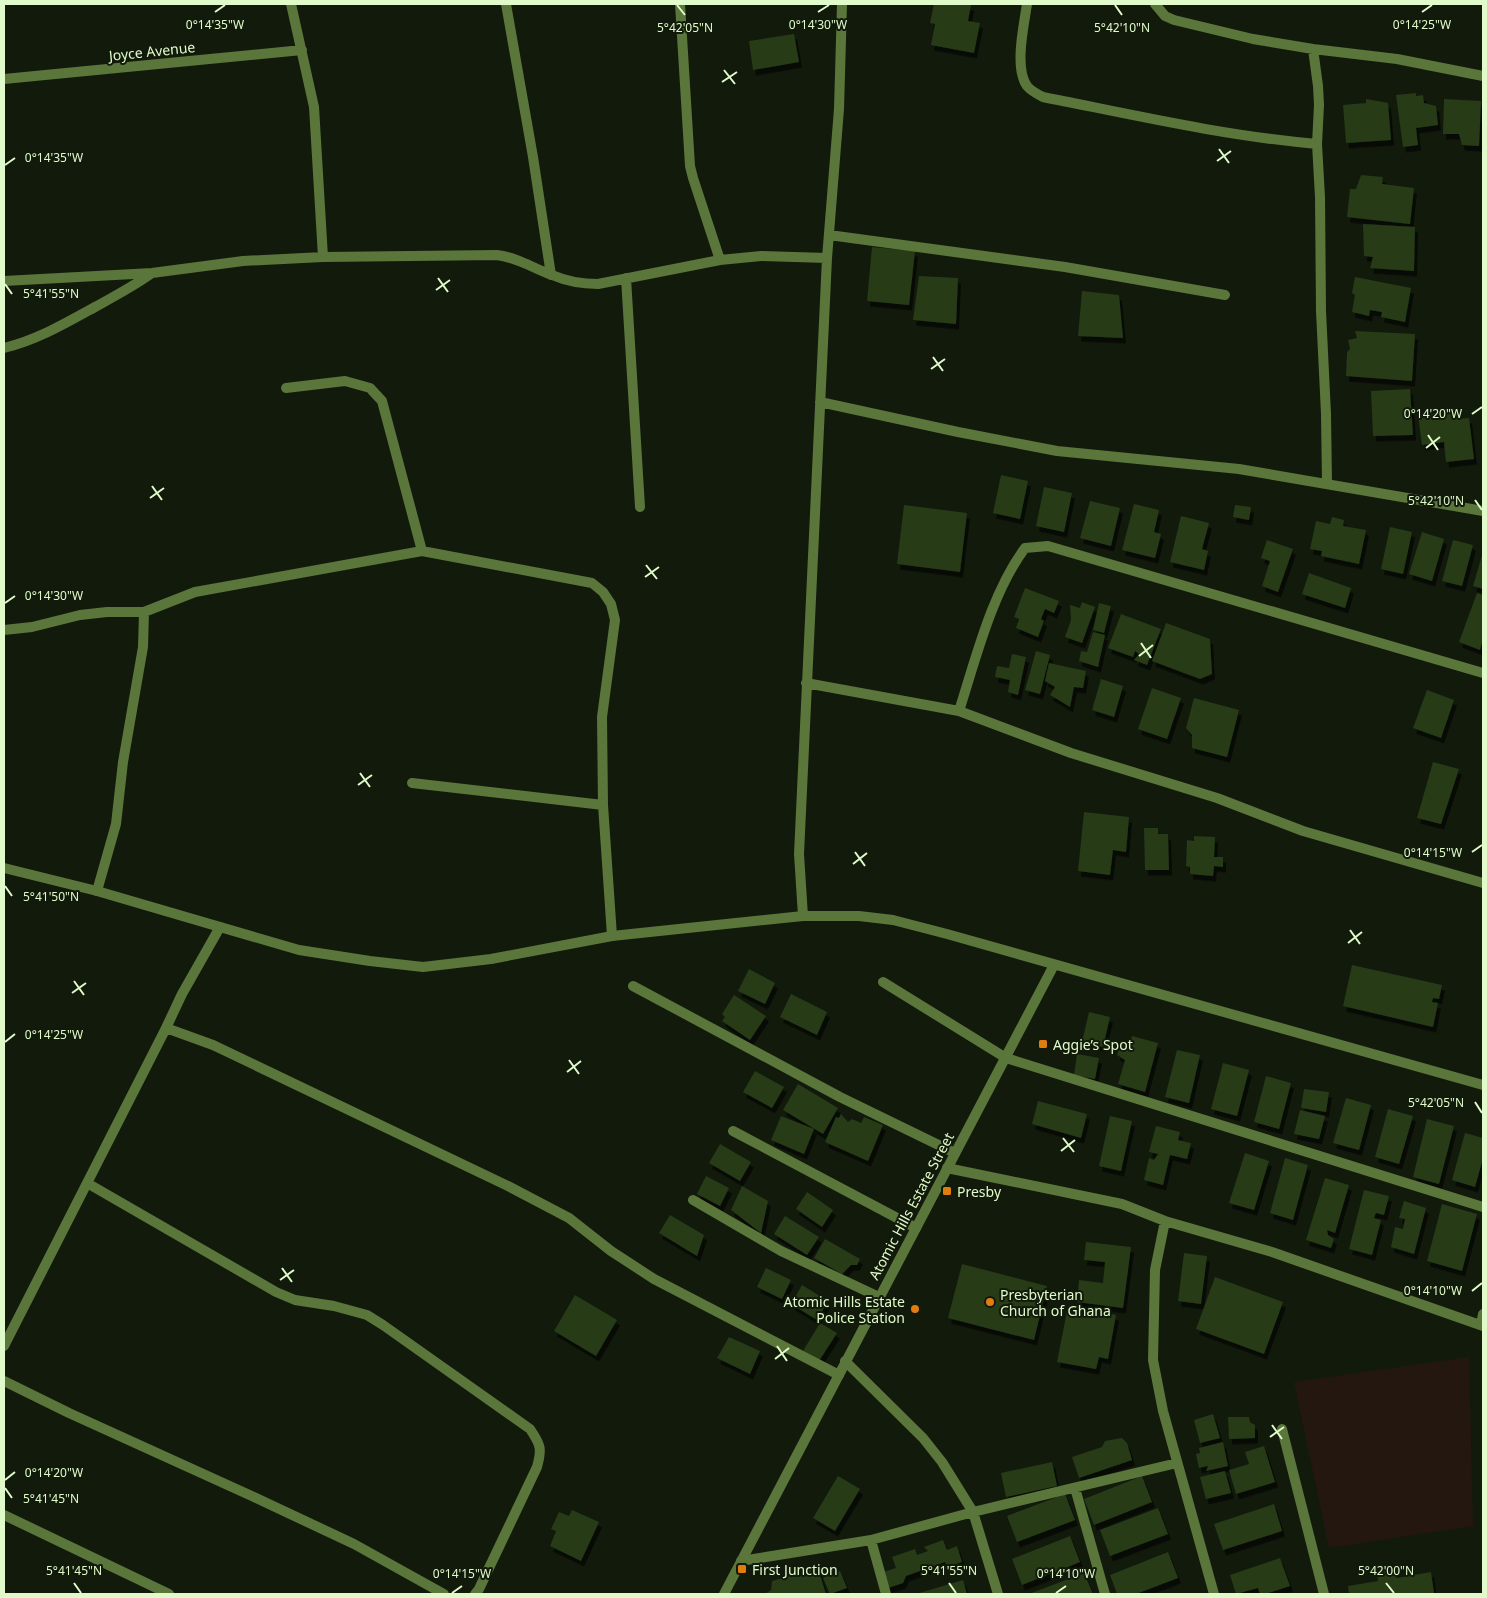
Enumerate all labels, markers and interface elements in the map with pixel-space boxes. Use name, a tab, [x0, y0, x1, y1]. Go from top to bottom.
text: 0°14'35"W	[186, 16, 244, 33]
text: 0°14'30"W	[789, 16, 847, 33]
text: 0°14'25"W	[1393, 16, 1451, 33]
text: 5°42'05"N	[657, 19, 713, 36]
text: 5°42'10"N	[1094, 19, 1150, 36]
street label: Joyce Avenue	[106, 37, 196, 65]
text: 0°14'35"W	[25, 149, 83, 166]
text: 5°41'55"N	[23, 285, 79, 302]
text: 0°14'20"W	[1404, 405, 1462, 422]
text: 5°42'10"N	[1408, 492, 1464, 509]
text: 0°14'30"W	[25, 587, 83, 604]
text: 0°14'15"W	[1404, 844, 1462, 861]
text: 5°41'50"N	[23, 888, 79, 905]
text: 0°14'25"W	[25, 1026, 83, 1043]
place label: Aggie’s Spot	[1053, 1035, 1133, 1054]
marker: Aggie’s Spot	[1037, 1038, 1049, 1050]
text: 5°42'05"N	[1408, 1094, 1464, 1111]
street label: Atomic Hills Estate Street	[864, 1129, 958, 1283]
place label: Presby	[957, 1182, 1002, 1201]
marker: Presby	[941, 1185, 953, 1197]
text: 0°14'10"W	[1404, 1282, 1462, 1299]
place label: Presbyterian Church of Ghana	[1000, 1285, 1111, 1320]
place label: Atomic Hills Estate Police Station	[784, 1292, 905, 1327]
marker: Presbyterian Church of Ghana	[984, 1296, 996, 1308]
marker: Atomic Hills Estate Police Station	[909, 1303, 921, 1315]
text: 0°14'20"W	[25, 1464, 83, 1481]
text: 5°41'45"N	[23, 1490, 79, 1507]
place label: First Junction	[752, 1560, 838, 1579]
text: 5°41'45"N	[46, 1562, 102, 1579]
text: 5°41'55"N	[921, 1562, 977, 1579]
text: 5°42'00"N	[1358, 1562, 1414, 1579]
marker: First Junction	[736, 1563, 748, 1575]
text: 0°14'15"W	[433, 1565, 491, 1582]
text: 0°14'10"W	[1037, 1565, 1095, 1582]

